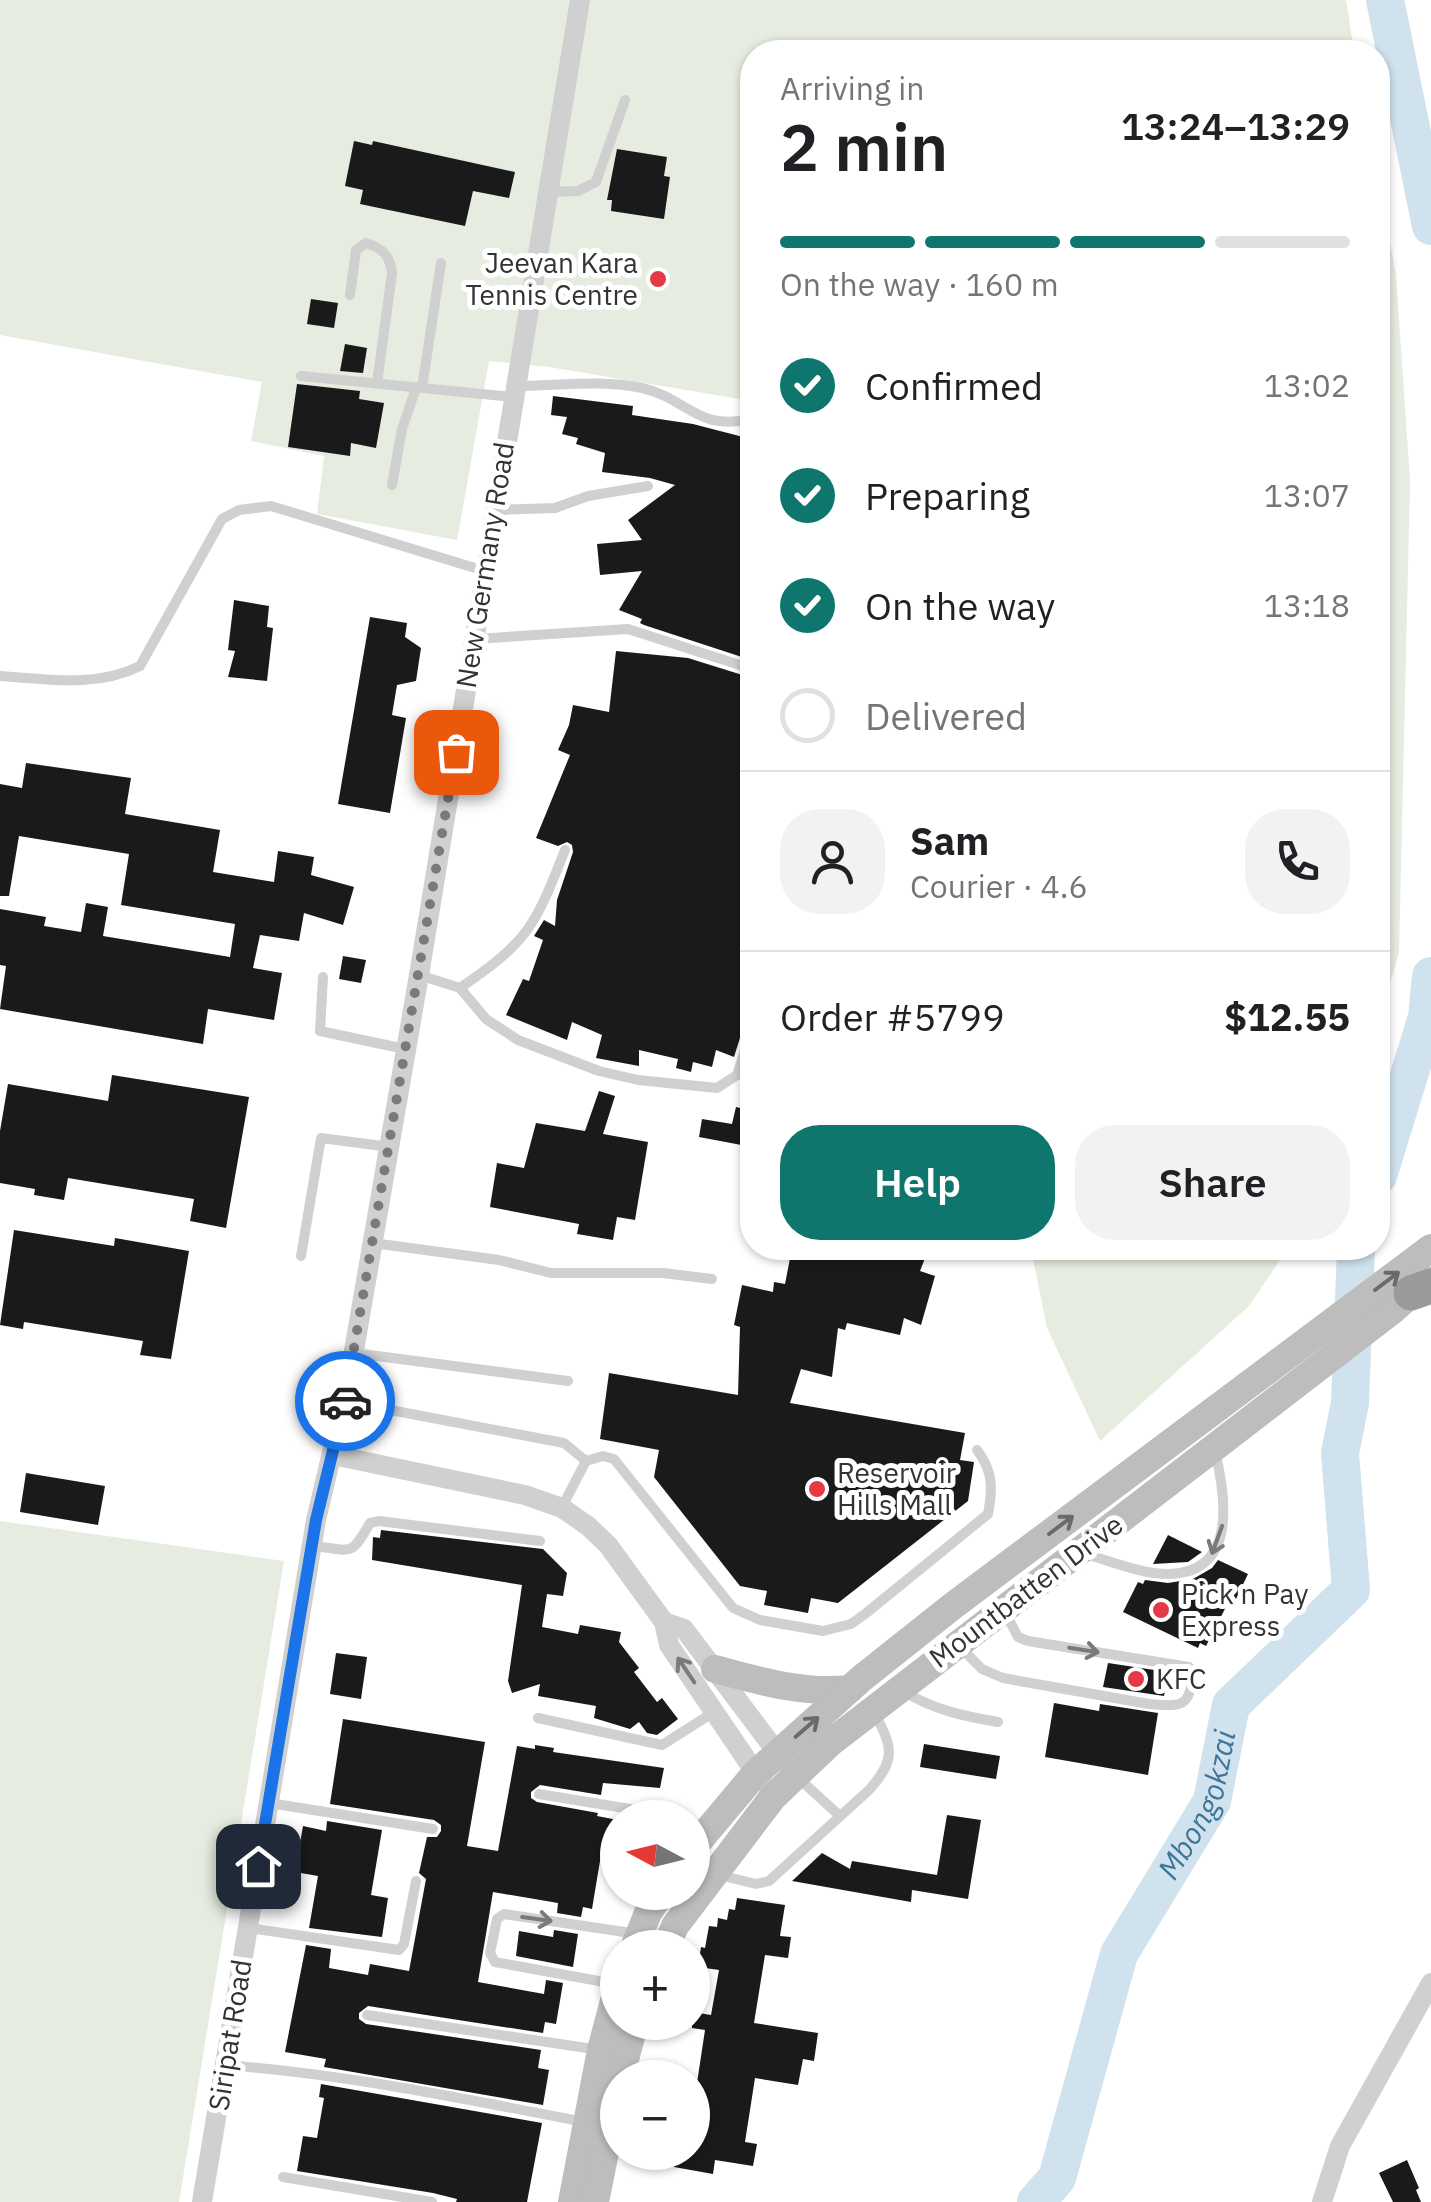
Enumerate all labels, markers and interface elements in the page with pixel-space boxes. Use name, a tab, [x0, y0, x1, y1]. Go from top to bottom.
text: Arriving in	[780, 67, 925, 109]
text: 13:24–13:29	[1121, 101, 1350, 150]
text: 2 min	[780, 104, 948, 189]
place label: Jeevan Kara Tennis Centre	[465, 244, 638, 313]
text: On the way · 160 m	[780, 263, 1059, 305]
marker: Jeevan Kara Tennis Centre	[647, 268, 669, 290]
icon: check	[780, 358, 835, 413]
text: Confirmed	[865, 361, 1043, 410]
text: 13:02	[1264, 364, 1350, 406]
street label: New Germany Road	[447, 439, 522, 690]
icon: check	[780, 468, 835, 523]
text: Preparing	[865, 471, 1030, 520]
text: 13:07	[1264, 474, 1350, 516]
icon: check	[780, 578, 835, 633]
text: On the way	[865, 581, 1055, 630]
text: 13:18	[1264, 584, 1350, 626]
text: Delivered	[865, 691, 1027, 740]
pin	[414, 710, 499, 795]
icon: bag	[429, 725, 484, 780]
button: person	[780, 809, 885, 914]
button: phone	[1245, 809, 1350, 914]
text: Sam	[910, 816, 989, 865]
text: Courier · 4.6	[910, 865, 1088, 907]
text: Order #5799	[780, 992, 1005, 1041]
text: $12.55	[1224, 992, 1350, 1041]
button: Help	[780, 1125, 1055, 1240]
button: Share	[1075, 1125, 1350, 1240]
one-way arrow	[1373, 1271, 1400, 1292]
courier	[295, 1351, 395, 1451]
icon: car	[318, 1374, 373, 1429]
place label: Reservoir Hills Mall	[837, 1454, 956, 1523]
marker: Reservoir Hills Mall	[806, 1478, 828, 1500]
street label: Mountbatten Drive	[921, 1506, 1130, 1676]
one-way arrow	[1047, 1514, 1074, 1535]
one-way arrow	[1207, 1524, 1225, 1555]
place label: Pick n Pay Express	[1181, 1575, 1308, 1644]
marker: Pick n Pay Express	[1150, 1599, 1172, 1621]
one-way arrow	[1068, 1642, 1100, 1660]
one-way arrow	[675, 1657, 696, 1685]
place label: KFC	[1156, 1660, 1206, 1697]
marker: KFC	[1125, 1668, 1147, 1690]
one-way arrow	[794, 1715, 819, 1738]
water label: Mbongokzai	[1148, 1727, 1244, 1886]
north arrow	[600, 1800, 710, 1910]
map controls	[600, 1800, 710, 2170]
pin	[216, 1824, 301, 1909]
icon: home	[231, 1839, 286, 1894]
one-way arrow	[521, 1910, 553, 1929]
button: +	[600, 1930, 710, 2040]
street label: Siripat Road	[199, 1957, 260, 2113]
button: −	[600, 2060, 710, 2170]

